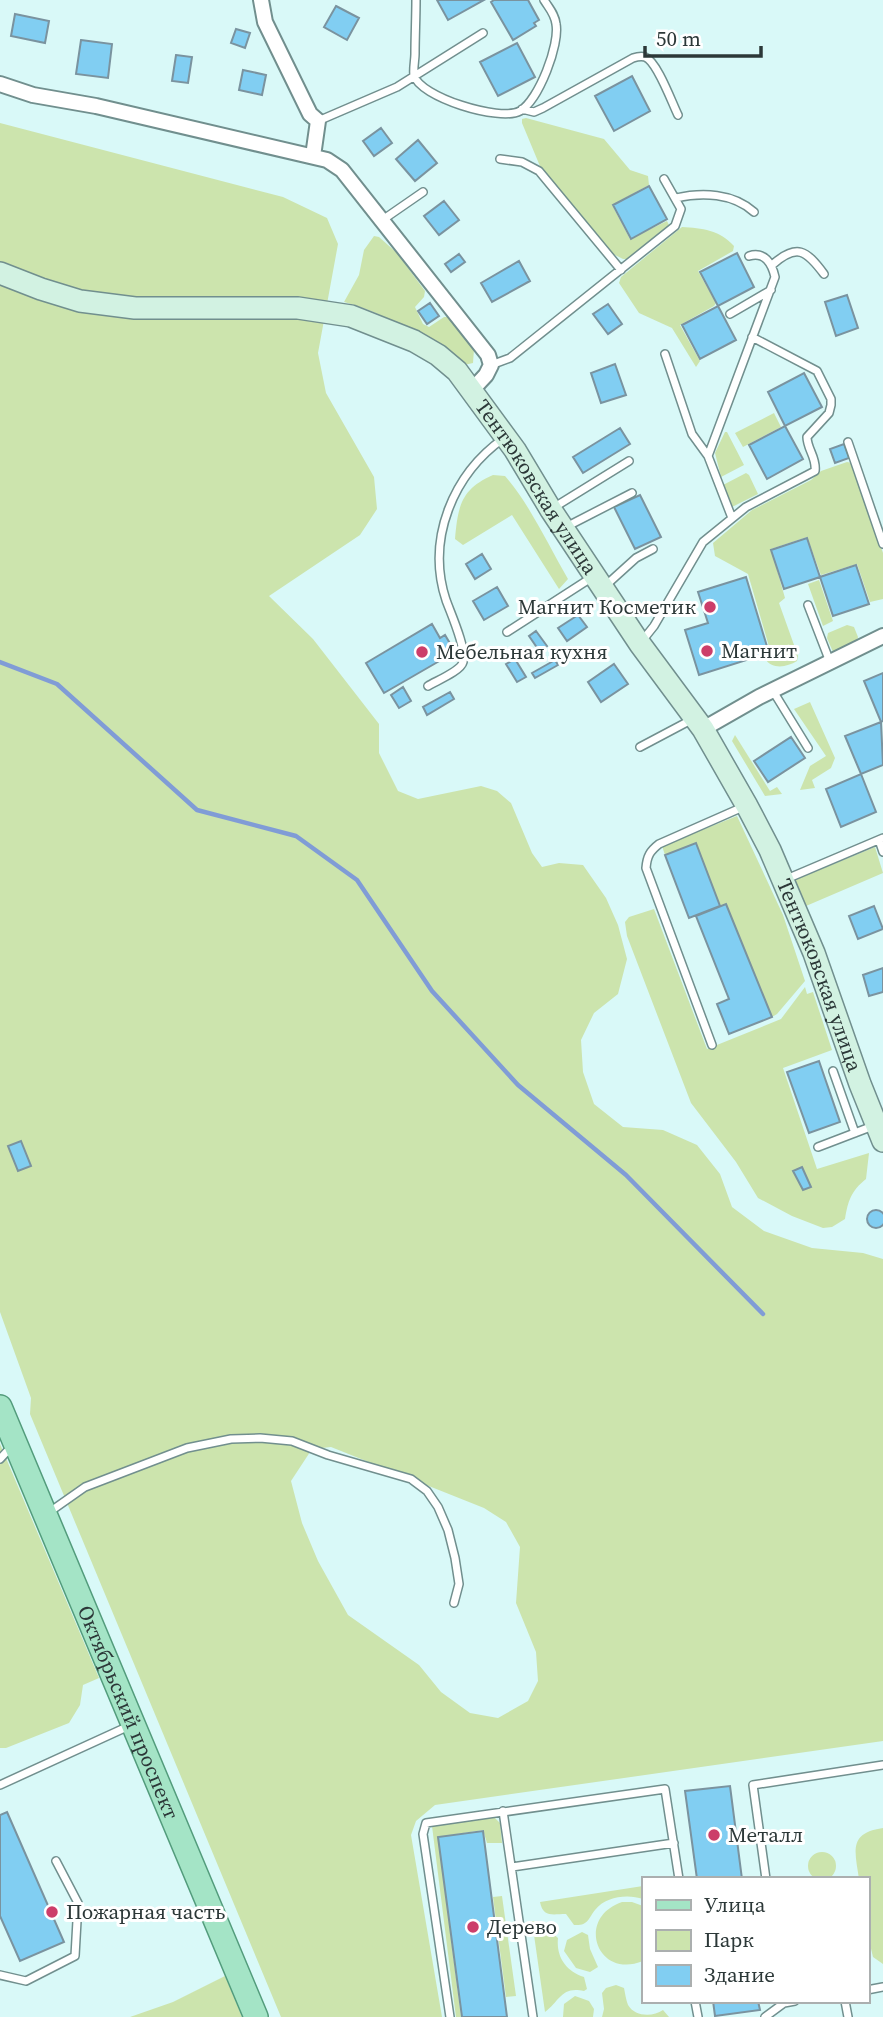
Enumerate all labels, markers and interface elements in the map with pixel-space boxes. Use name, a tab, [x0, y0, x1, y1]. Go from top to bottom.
scale bar	[645, 14, 760, 58]
text: 50 m	[656, 24, 701, 53]
street label: Тентюковская улица	[469, 393, 605, 580]
place label: Магнит Косметик	[518, 592, 696, 621]
marker: Магнит Косметик	[702, 599, 718, 615]
place label: Магнит	[721, 636, 797, 665]
place label: Мебельная кухня	[436, 637, 608, 666]
marker: Магнит	[699, 643, 715, 659]
marker: Мебельная кухня	[414, 644, 430, 660]
street label: Тентюковская улица	[770, 874, 870, 1076]
street label: Октябрьский проспект	[71, 1601, 186, 1823]
place label: Металл	[728, 1820, 803, 1849]
marker: Металл	[706, 1827, 722, 1843]
legend	[642, 1877, 869, 2003]
text: Улица	[704, 1890, 766, 1919]
place label: Пожарная часть	[66, 1897, 225, 1926]
marker: Пожарная часть	[44, 1904, 60, 1920]
place label: Дерево	[487, 1912, 557, 1941]
marker: Дерево	[465, 1919, 481, 1935]
text: Парк	[704, 1925, 754, 1954]
text: Здание	[704, 1960, 775, 1989]

